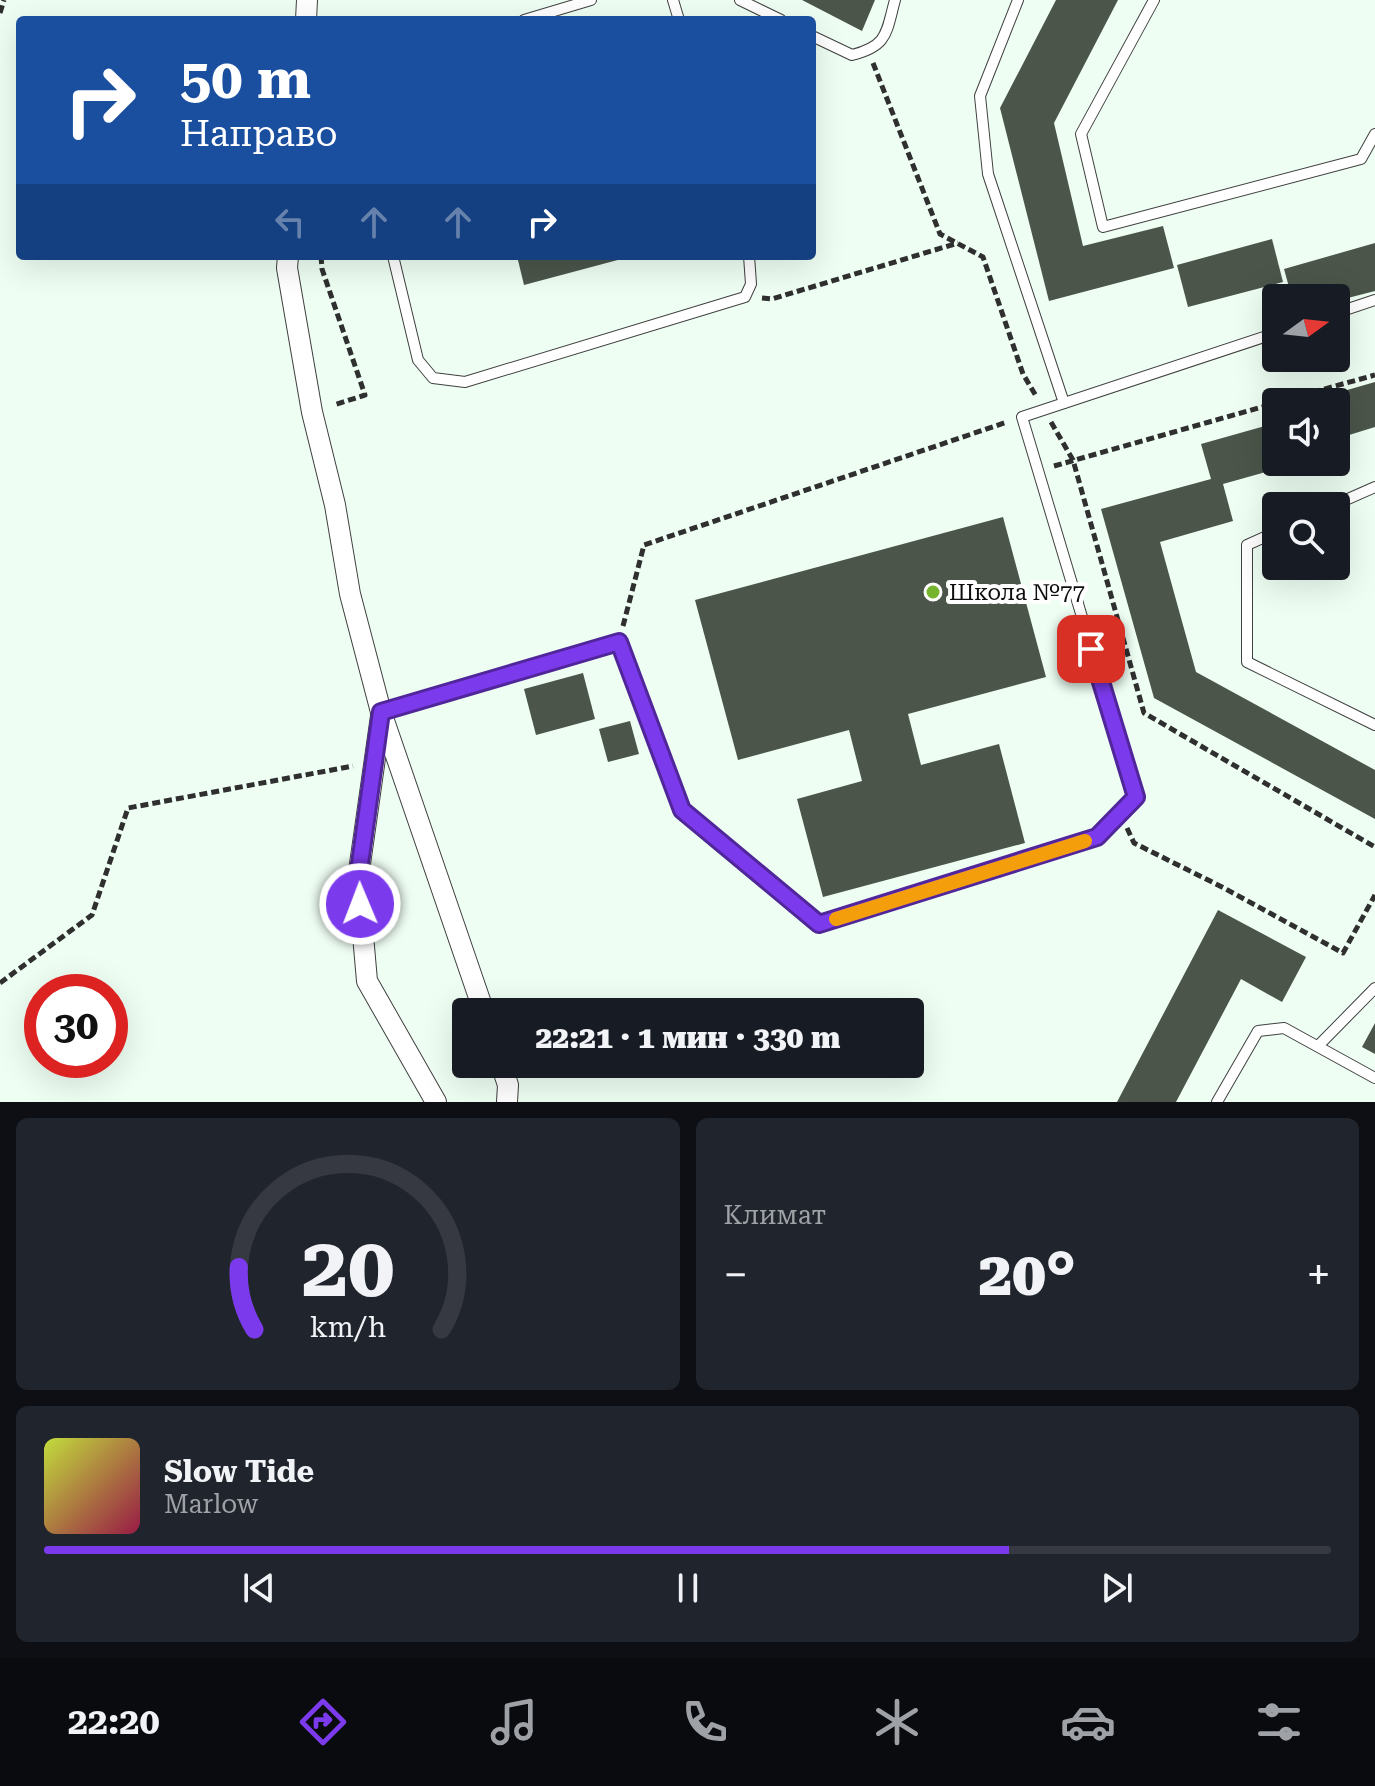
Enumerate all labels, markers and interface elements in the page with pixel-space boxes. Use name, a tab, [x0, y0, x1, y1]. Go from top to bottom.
text: 50 m	[180, 46, 311, 112]
icon: right	[48, 48, 152, 152]
text: Направо	[180, 113, 338, 155]
icon: left	[268, 200, 312, 244]
icon: ahead	[352, 200, 396, 244]
icon: ahead	[436, 200, 480, 244]
icon: right	[520, 200, 564, 244]
north arrow	[1262, 284, 1350, 372]
map controls	[1262, 284, 1350, 580]
button: sound	[1262, 388, 1350, 476]
button: search	[1262, 492, 1350, 580]
place label: Школа №77	[949, 580, 1085, 605]
marker: Школа №77	[924, 583, 942, 601]
pin	[1057, 615, 1125, 683]
icon: arrive	[1069, 627, 1113, 671]
position arrow	[318, 862, 402, 946]
speed limit sign: 30	[24, 974, 128, 1078]
text: 22:21 · 1 мин · 330 m	[536, 1020, 840, 1055]
text: Климат	[724, 1200, 826, 1230]
text: 20	[301, 1219, 394, 1316]
text: 20°	[979, 1239, 1076, 1310]
text: −	[724, 1249, 748, 1301]
text: +	[1306, 1249, 1331, 1301]
text: km/h	[309, 1310, 386, 1344]
text: Slow Tide	[164, 1454, 314, 1489]
text: Marlow	[164, 1489, 258, 1519]
icon: previous	[237, 1566, 281, 1610]
icon: pause	[666, 1566, 710, 1610]
icon: next	[1095, 1566, 1139, 1610]
icon: directions	[295, 1694, 351, 1750]
icon: music	[486, 1694, 542, 1750]
icon: phone	[677, 1694, 733, 1750]
icon: climate	[869, 1694, 925, 1750]
icon: car	[1060, 1694, 1116, 1750]
icon: filters	[1251, 1694, 1307, 1750]
text: 22:20	[68, 1701, 160, 1743]

